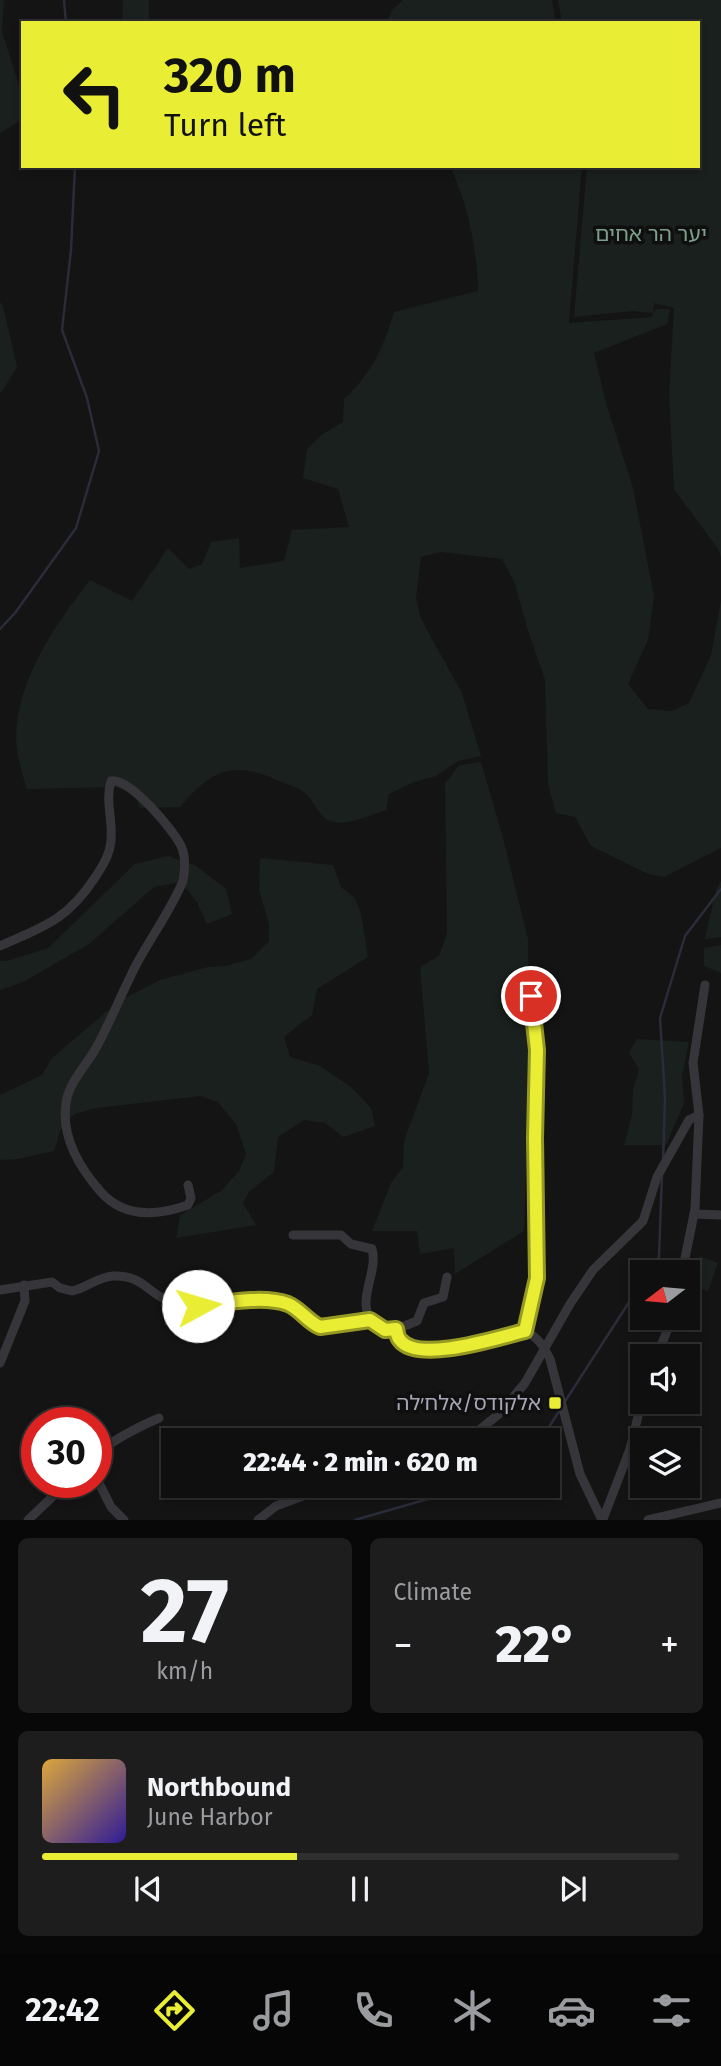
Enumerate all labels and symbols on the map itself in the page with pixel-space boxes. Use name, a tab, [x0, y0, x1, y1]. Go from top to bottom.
park label: יער הר אחים	[595, 221, 707, 247]
pin	[501, 966, 561, 1026]
north arrow	[630, 1260, 700, 1330]
position arrow	[161, 1269, 235, 1343]
place label: אלקודס/אלח׳לה	[396, 1390, 541, 1416]
marker: אלקודס/אלח׳לה	[547, 1395, 563, 1411]
speed limit sign: 30	[21, 1407, 112, 1498]

